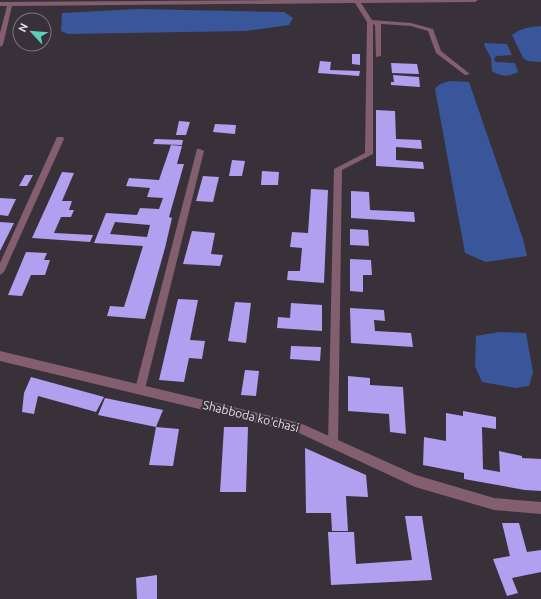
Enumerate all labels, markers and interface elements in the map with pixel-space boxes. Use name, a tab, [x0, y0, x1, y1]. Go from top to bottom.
north arrow	[12, 12, 52, 52]
text: N	[16, 21, 30, 34]
street label: Shabboda koʻchasi	[202, 398, 300, 434]

